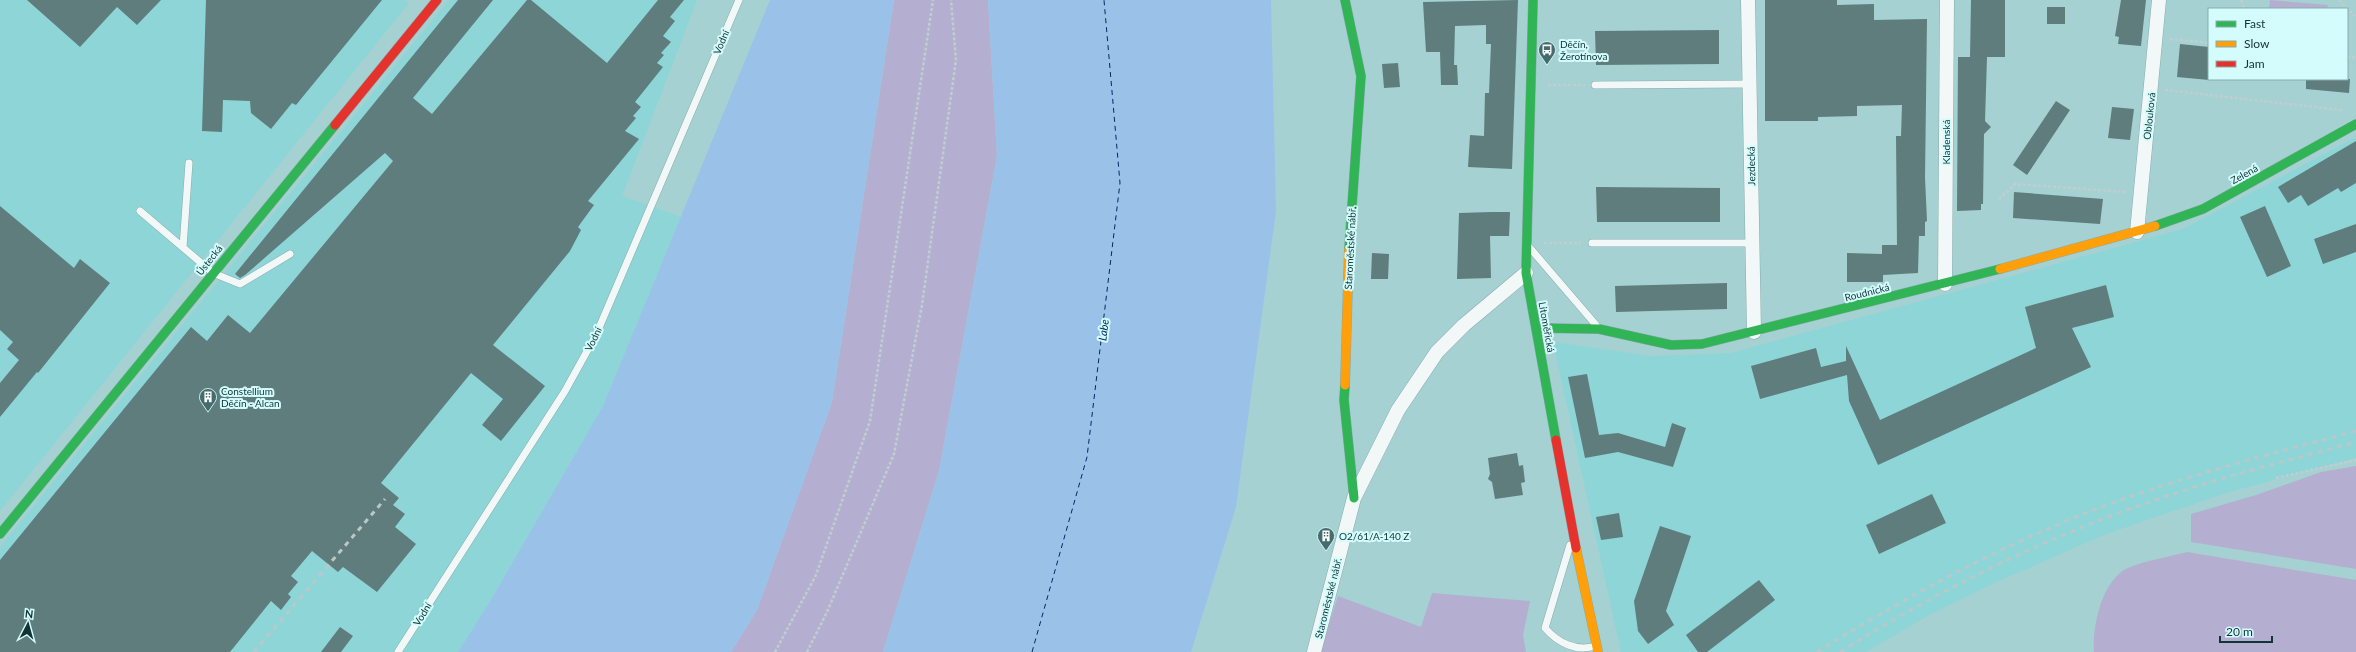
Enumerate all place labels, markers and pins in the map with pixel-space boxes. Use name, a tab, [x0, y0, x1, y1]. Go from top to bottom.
place label: Děčín, Žerotínova	[1560, 38, 1607, 62]
bus stop icon: Děčín, Žerotínova	[1537, 40, 1557, 65]
place label: Constellium Děčín - Alcan	[221, 385, 280, 409]
building icon: Constellium Děčín - Alcan	[198, 387, 218, 412]
building icon: O2/61/A-140 Z	[1316, 526, 1336, 551]
place label: O2/61/A-140 Z	[1339, 530, 1409, 542]

